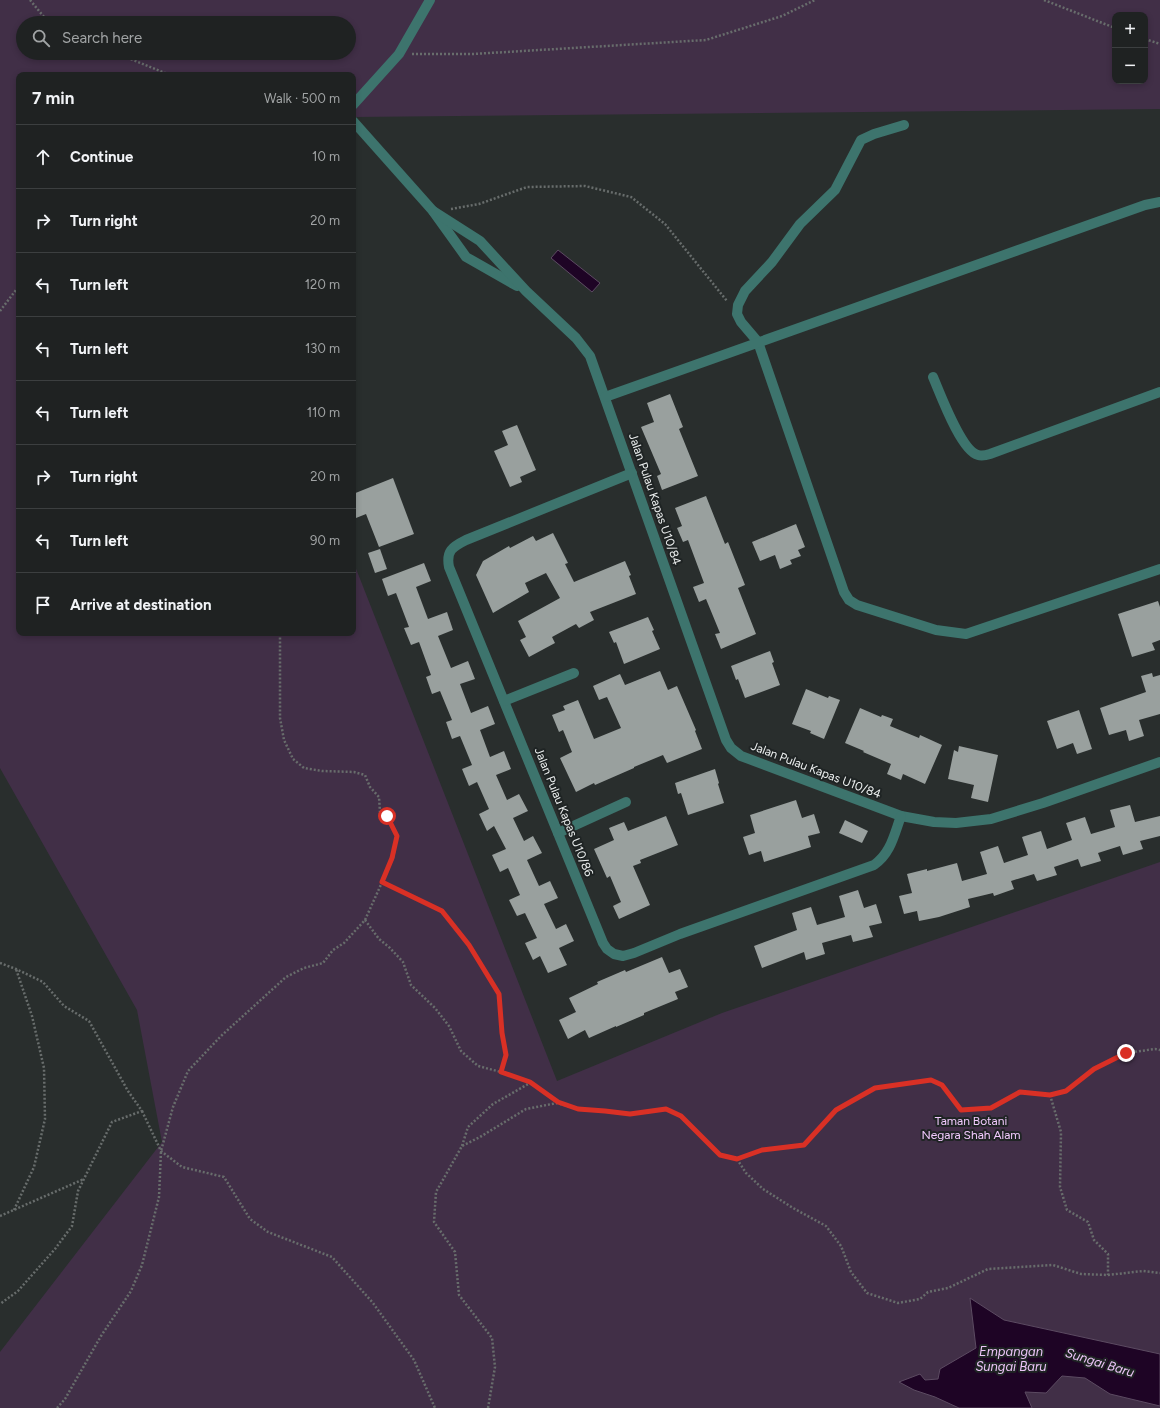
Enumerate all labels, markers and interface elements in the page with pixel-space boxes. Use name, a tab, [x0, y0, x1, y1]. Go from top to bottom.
map controls	[1112, 12, 1148, 84]
button: +	[1112, 12, 1148, 48]
search box	[16, 16, 356, 60]
icon: search	[30, 27, 52, 49]
text: Search here	[62, 29, 142, 47]
button: −	[1112, 48, 1148, 84]
text: 7 min	[32, 88, 74, 108]
text: Walk · 500 m	[264, 91, 340, 106]
icon: ahead	[32, 146, 54, 168]
text: Continue	[70, 148, 133, 166]
text: 10 m	[312, 149, 340, 164]
icon: right	[32, 210, 54, 232]
text: Turn right	[70, 212, 138, 230]
text: 20 m	[310, 213, 340, 228]
icon: left	[32, 274, 54, 296]
text: Turn left	[70, 276, 128, 294]
text: 120 m	[305, 277, 340, 292]
icon: left	[32, 338, 54, 360]
text: Turn left	[70, 340, 128, 358]
text: 130 m	[305, 341, 340, 356]
icon: left	[32, 402, 54, 424]
text: Turn left	[70, 404, 128, 422]
text: 110 m	[307, 405, 340, 420]
street label: Jalan Pulau Kapas U10/84	[626, 431, 684, 567]
icon: right	[32, 466, 54, 488]
text: Turn right	[70, 468, 138, 486]
text: 20 m	[310, 469, 340, 484]
icon: left	[32, 530, 54, 552]
text: Turn left	[70, 532, 128, 550]
text: 90 m	[310, 533, 340, 548]
icon: arrive	[32, 594, 54, 616]
text: Arrive at destination	[70, 596, 211, 614]
street label: Jalan Pulau Kapas U10/84	[749, 739, 884, 802]
street label: Jalan Pulau Kapas U10/86	[532, 745, 596, 879]
route start	[378, 807, 396, 825]
route end	[1117, 1044, 1135, 1062]
park label: Taman Botani Negara Shah Alam	[921, 1114, 1021, 1142]
water label: Empangan Sungai Baru	[975, 1344, 1047, 1374]
water label: Sungai Baru	[1064, 1345, 1136, 1380]

